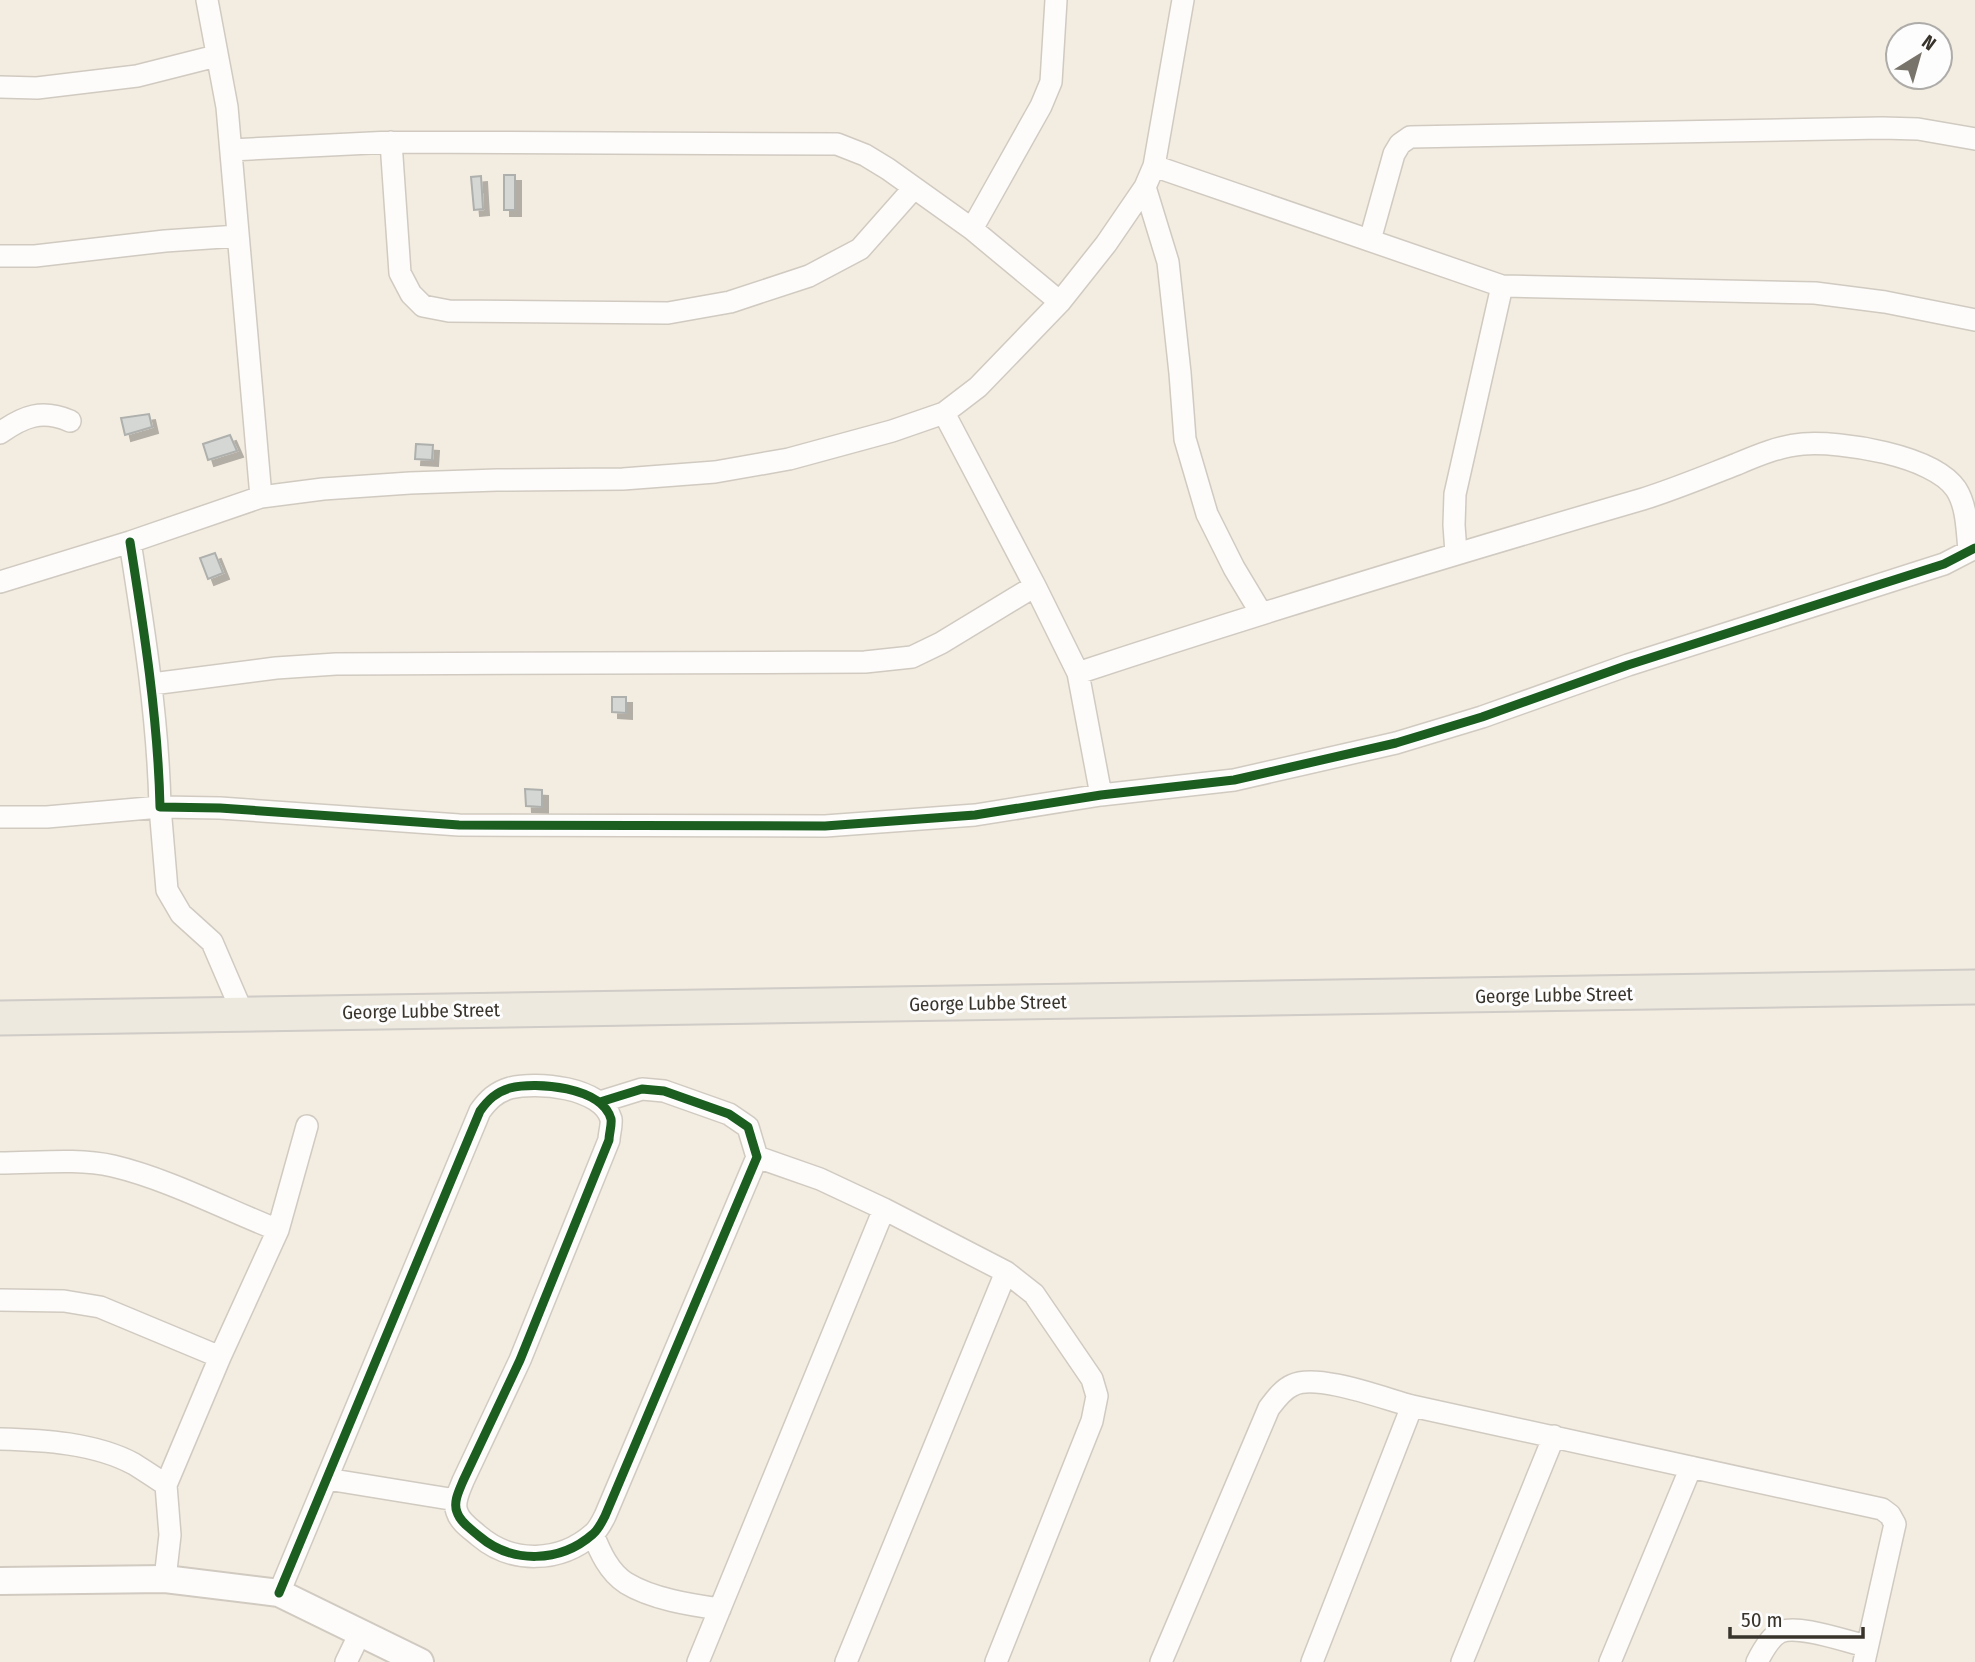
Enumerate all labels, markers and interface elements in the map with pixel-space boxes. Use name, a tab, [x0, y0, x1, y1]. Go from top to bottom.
north arrow	[1884, 21, 1954, 91]
text: N	[1917, 30, 1940, 55]
street label: George Lubbe Street	[1475, 982, 1634, 1008]
street label: George Lubbe Street	[909, 990, 1068, 1016]
street label: George Lubbe Street	[342, 998, 501, 1024]
scale bar	[1730, 1596, 1863, 1640]
text: 50 m	[1741, 1607, 1783, 1633]

